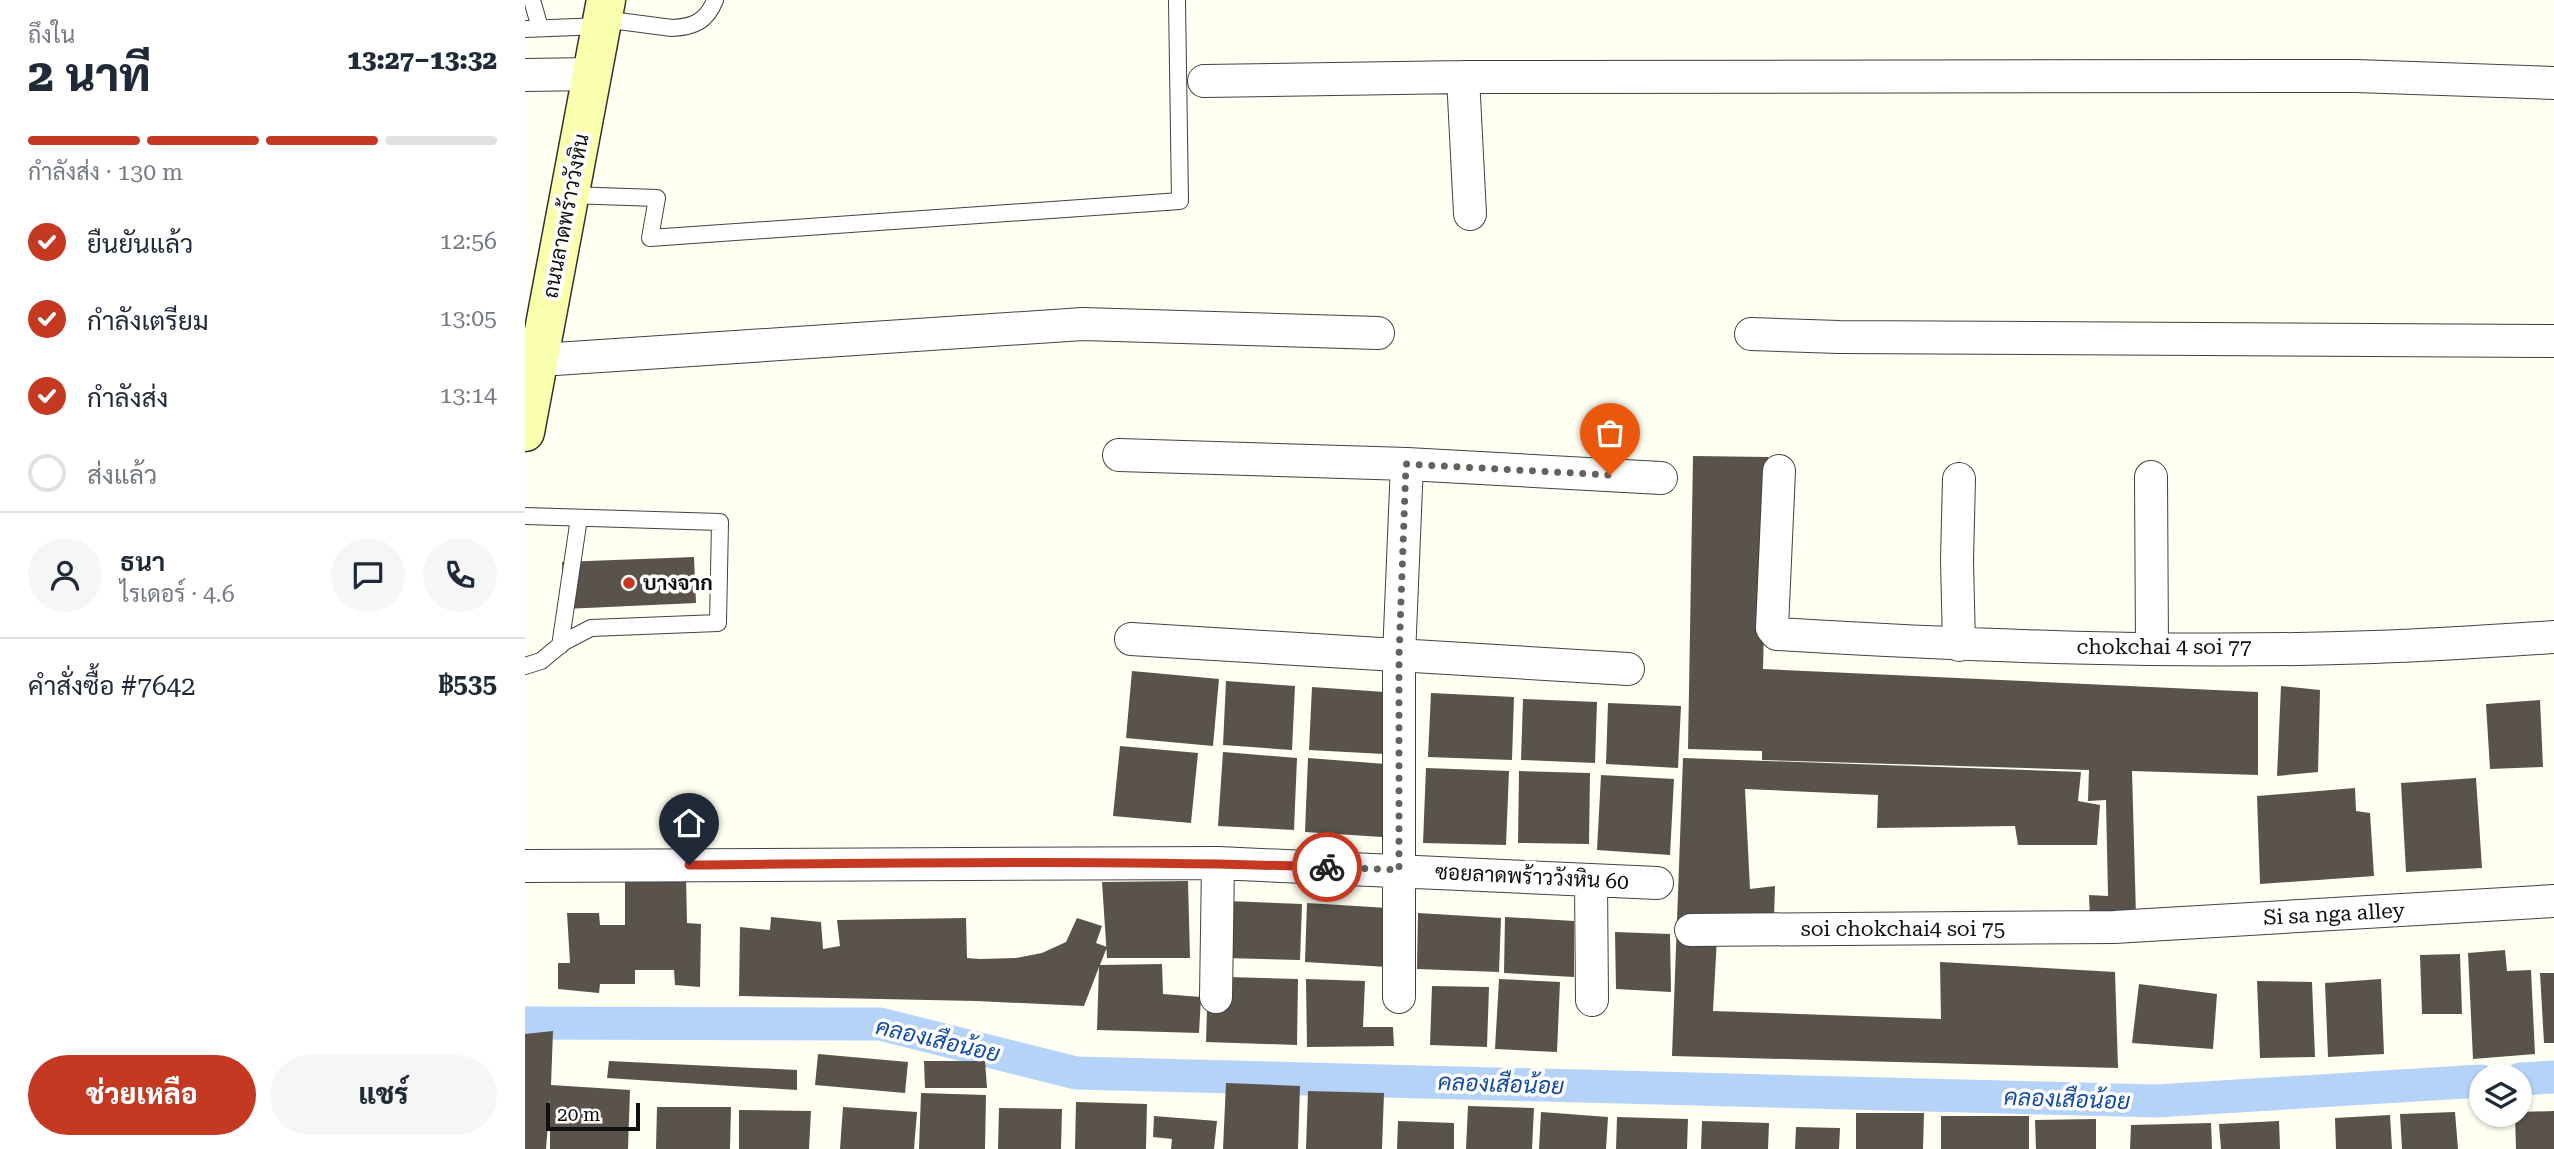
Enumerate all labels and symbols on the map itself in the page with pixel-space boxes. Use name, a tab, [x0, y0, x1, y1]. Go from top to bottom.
street label: ถนนลาดพร้าววังหิน	[538, 132, 594, 300]
pin	[1580, 403, 1640, 475]
place label: บางจาก	[643, 571, 713, 595]
marker: บางจาก	[621, 575, 637, 591]
street label: chokchai 4 soi 77	[2077, 635, 2252, 659]
pin	[659, 793, 719, 865]
courier	[1292, 832, 1362, 902]
street label: ซอยลาดพร้าววังหิน 60	[1434, 860, 1630, 894]
street label: Si sa nga alley	[2263, 898, 2406, 930]
street label: soi chokchai4 soi 75	[1801, 917, 2005, 941]
water label: คลองเสือน้อย	[873, 1011, 1003, 1068]
water label: คลองเสือน้อย	[1437, 1067, 1565, 1100]
water label: คลองเสือน้อย	[2003, 1082, 2131, 1115]
scale bar	[546, 1100, 641, 1132]

